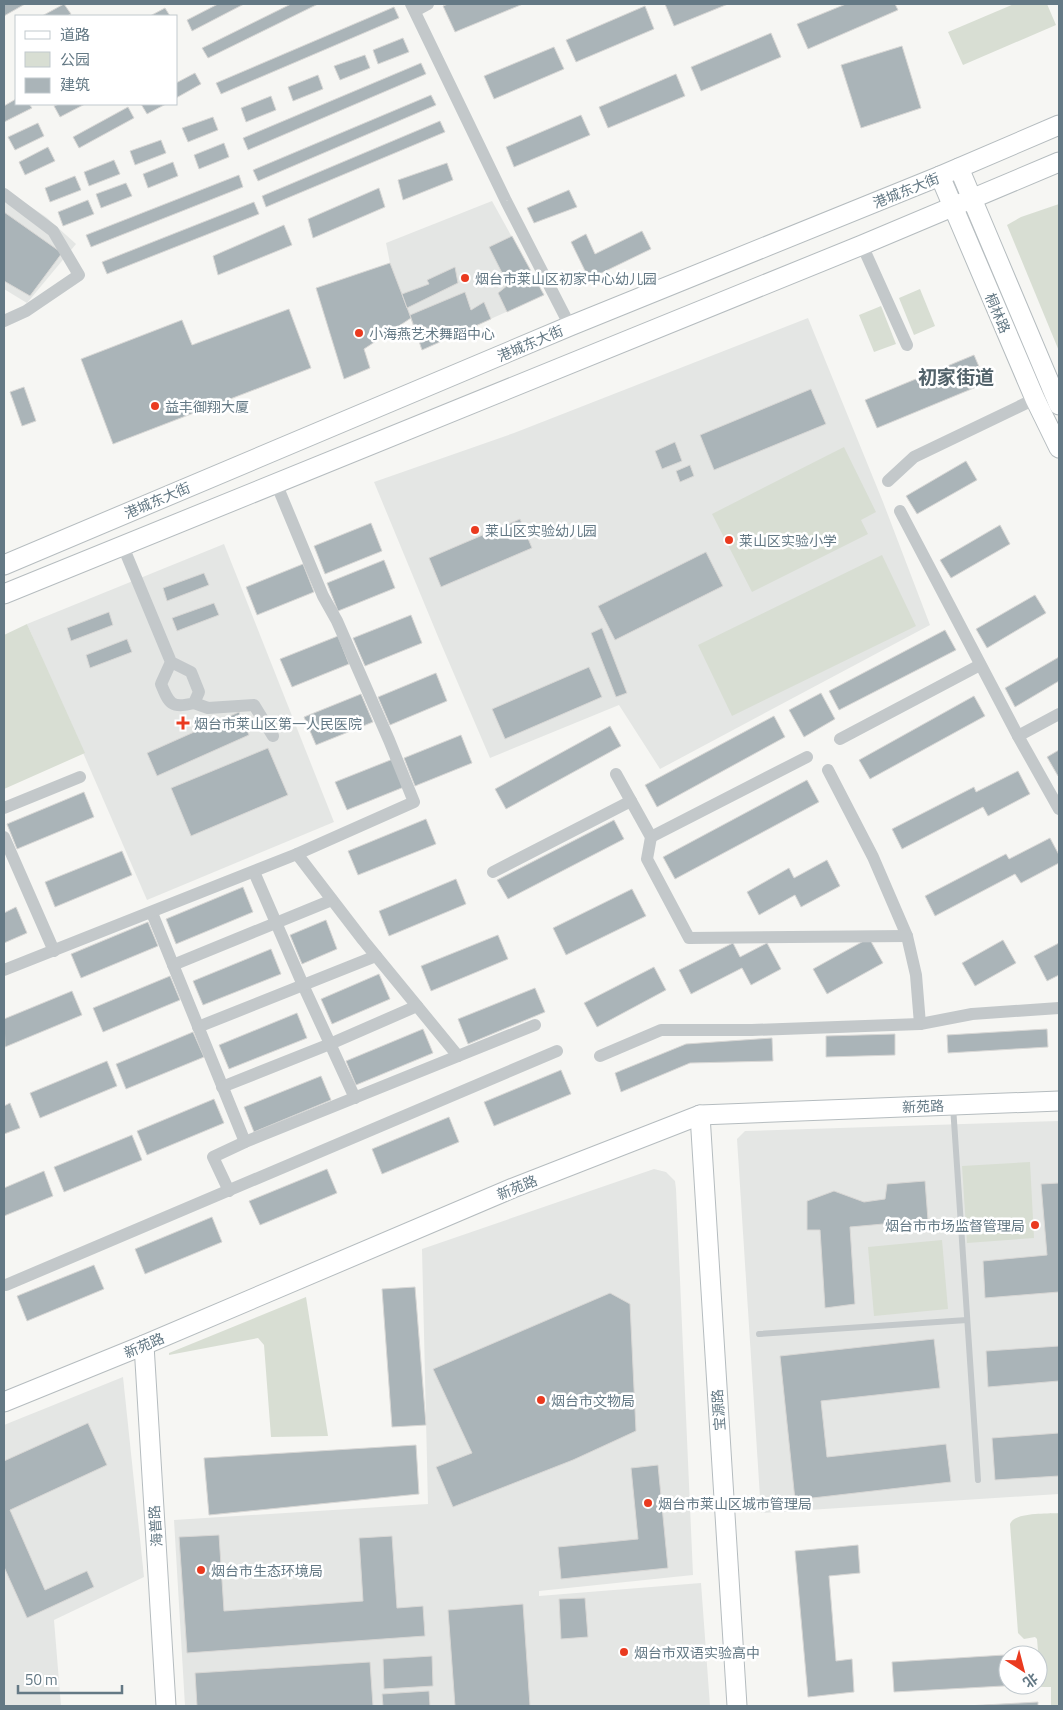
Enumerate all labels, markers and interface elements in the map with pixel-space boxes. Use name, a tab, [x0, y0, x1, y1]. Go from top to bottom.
legend	[15, 15, 178, 105]
text: 道路	[60, 23, 90, 46]
text: 公园	[60, 48, 90, 71]
text: 建筑	[60, 73, 90, 96]
street label: 港城东大街	[870, 167, 942, 213]
place label: 烟台市莱山区初家中心幼儿园	[475, 268, 657, 289]
marker: 烟台市莱山区初家中心幼儿园	[459, 272, 471, 284]
street label: 桐林路	[980, 290, 1016, 336]
street label: 港城东大街	[494, 320, 566, 366]
place label: 小海燕艺术舞蹈中心	[369, 323, 495, 344]
marker: 小海燕艺术舞蹈中心	[353, 327, 365, 339]
district label: 初家街道	[918, 362, 994, 391]
place label: 益丰御翔大厦	[165, 396, 249, 417]
marker: 益丰御翔大厦	[149, 400, 161, 412]
street label: 港城东大街	[121, 477, 193, 523]
place label: 莱山区实验幼儿园	[485, 520, 597, 541]
marker: 莱山区实验幼儿园	[469, 524, 481, 536]
place label: 莱山区实验小学	[739, 530, 837, 551]
marker: 莱山区实验小学	[723, 534, 735, 546]
place label: 烟台市莱山区第一人民医院	[194, 713, 362, 734]
marker: 烟台市莱山区第一人民医院	[176, 716, 190, 730]
street label: 新苑路	[902, 1095, 944, 1117]
street label: 新苑路	[494, 1169, 540, 1205]
place label: 烟台市市场监督管理局	[885, 1215, 1025, 1236]
marker: 烟台市市场监督管理局	[1029, 1219, 1041, 1231]
street label: 新苑路	[121, 1327, 167, 1363]
street label: 宝源路	[706, 1388, 730, 1432]
place label: 烟台市文物局	[551, 1390, 635, 1411]
marker: 烟台市文物局	[535, 1394, 547, 1406]
place label: 烟台市莱山区城市管理局	[658, 1493, 812, 1514]
marker: 烟台市莱山区城市管理局	[642, 1497, 654, 1509]
street label: 海普路	[143, 1504, 167, 1548]
place label: 烟台市生态环境局	[211, 1560, 323, 1581]
marker: 烟台市生态环境局	[195, 1564, 207, 1576]
place label: 烟台市双语实验高中	[634, 1642, 760, 1663]
north arrow	[998, 1645, 1048, 1695]
marker: 烟台市双语实验高中	[618, 1646, 630, 1658]
scale bar	[18, 1662, 121, 1694]
text: 50 m	[25, 1668, 58, 1691]
text: 北	[1019, 1668, 1043, 1694]

